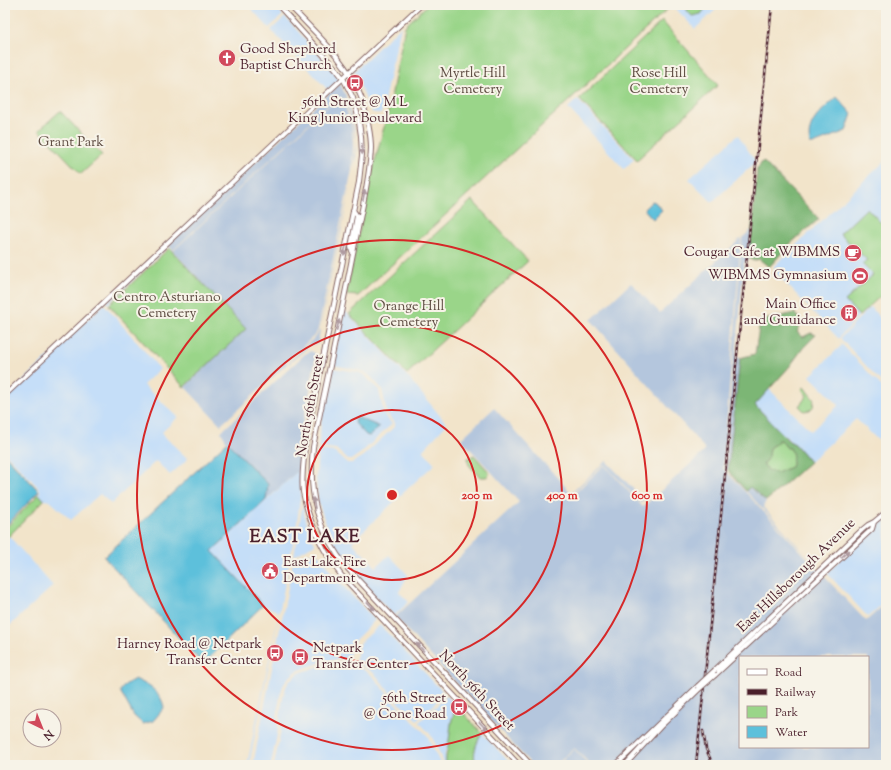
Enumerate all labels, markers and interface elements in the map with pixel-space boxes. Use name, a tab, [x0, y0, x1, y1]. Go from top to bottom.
place label: Good Shepherd Baptist Church	[240, 40, 336, 76]
church icon: Good Shepherd Baptist Church	[217, 48, 237, 68]
park label: Myrtle Hill Cemetery	[440, 64, 506, 100]
park label: Rose Hill Cemetery	[630, 64, 688, 100]
bus stop icon: 56th Street @ M L King Junior Boulevard	[345, 73, 365, 93]
place label: 56th Street @ M L King Junior Boulevard	[288, 93, 422, 129]
park label: Grant Park	[38, 133, 104, 153]
one-way arrow	[359, 143, 365, 156]
one-way arrow	[361, 189, 367, 201]
place label: Cougar Cafe at WIBMMS	[684, 243, 840, 263]
cafe icon: Cougar Cafe at WIBMMS	[843, 243, 863, 263]
one-way arrow	[342, 244, 348, 257]
place label: WIBMMS Gymnasium	[708, 266, 847, 286]
sports icon: WIBMMS Gymnasium	[850, 266, 870, 286]
park label: Centro Asturiano Cemetery	[113, 288, 221, 324]
place label: Main Office and Guuidance	[744, 295, 836, 331]
park label: Orange Hill Cemetery	[374, 297, 445, 333]
building icon: Main Office and Guuidance	[839, 303, 859, 323]
one-way arrow	[335, 319, 341, 331]
street label: North 56th Street	[292, 353, 330, 459]
text: 200 m	[462, 487, 492, 505]
text: 400 m	[545, 487, 578, 505]
text: 600 m	[631, 487, 663, 505]
centre of rings	[385, 488, 399, 502]
one-way arrow	[311, 497, 317, 509]
street label: East Hillsborough Avenue	[733, 514, 861, 638]
district label: EAST LAKE	[250, 525, 360, 551]
one-way arrow	[840, 549, 850, 559]
place label: East Lake Fire Department	[283, 553, 366, 589]
public building icon: East Lake Fire Department	[260, 561, 280, 581]
one-way arrow	[366, 601, 376, 611]
place label: Harney Road @ Netpark Transfer Center	[117, 635, 263, 671]
place label: Netpark Transfer Center	[313, 639, 409, 675]
one-way arrow	[415, 642, 425, 652]
bus stop icon: Harney Road @ Netpark Transfer Center	[265, 643, 285, 663]
street label: North 56th Street	[433, 646, 519, 736]
bus stop icon: Netpark Transfer Center	[290, 647, 310, 667]
legend	[739, 656, 869, 748]
text: Road	[775, 664, 802, 682]
text: Railway	[775, 684, 816, 702]
place label: 56th Street @ Cone Road	[364, 689, 446, 725]
bus stop icon: 56th Street @ Cone Road	[449, 697, 469, 717]
text: Park	[775, 704, 798, 722]
north arrow	[22, 708, 62, 748]
one-way arrow	[478, 721, 487, 730]
text: Water	[775, 724, 808, 742]
text: N	[39, 725, 58, 744]

